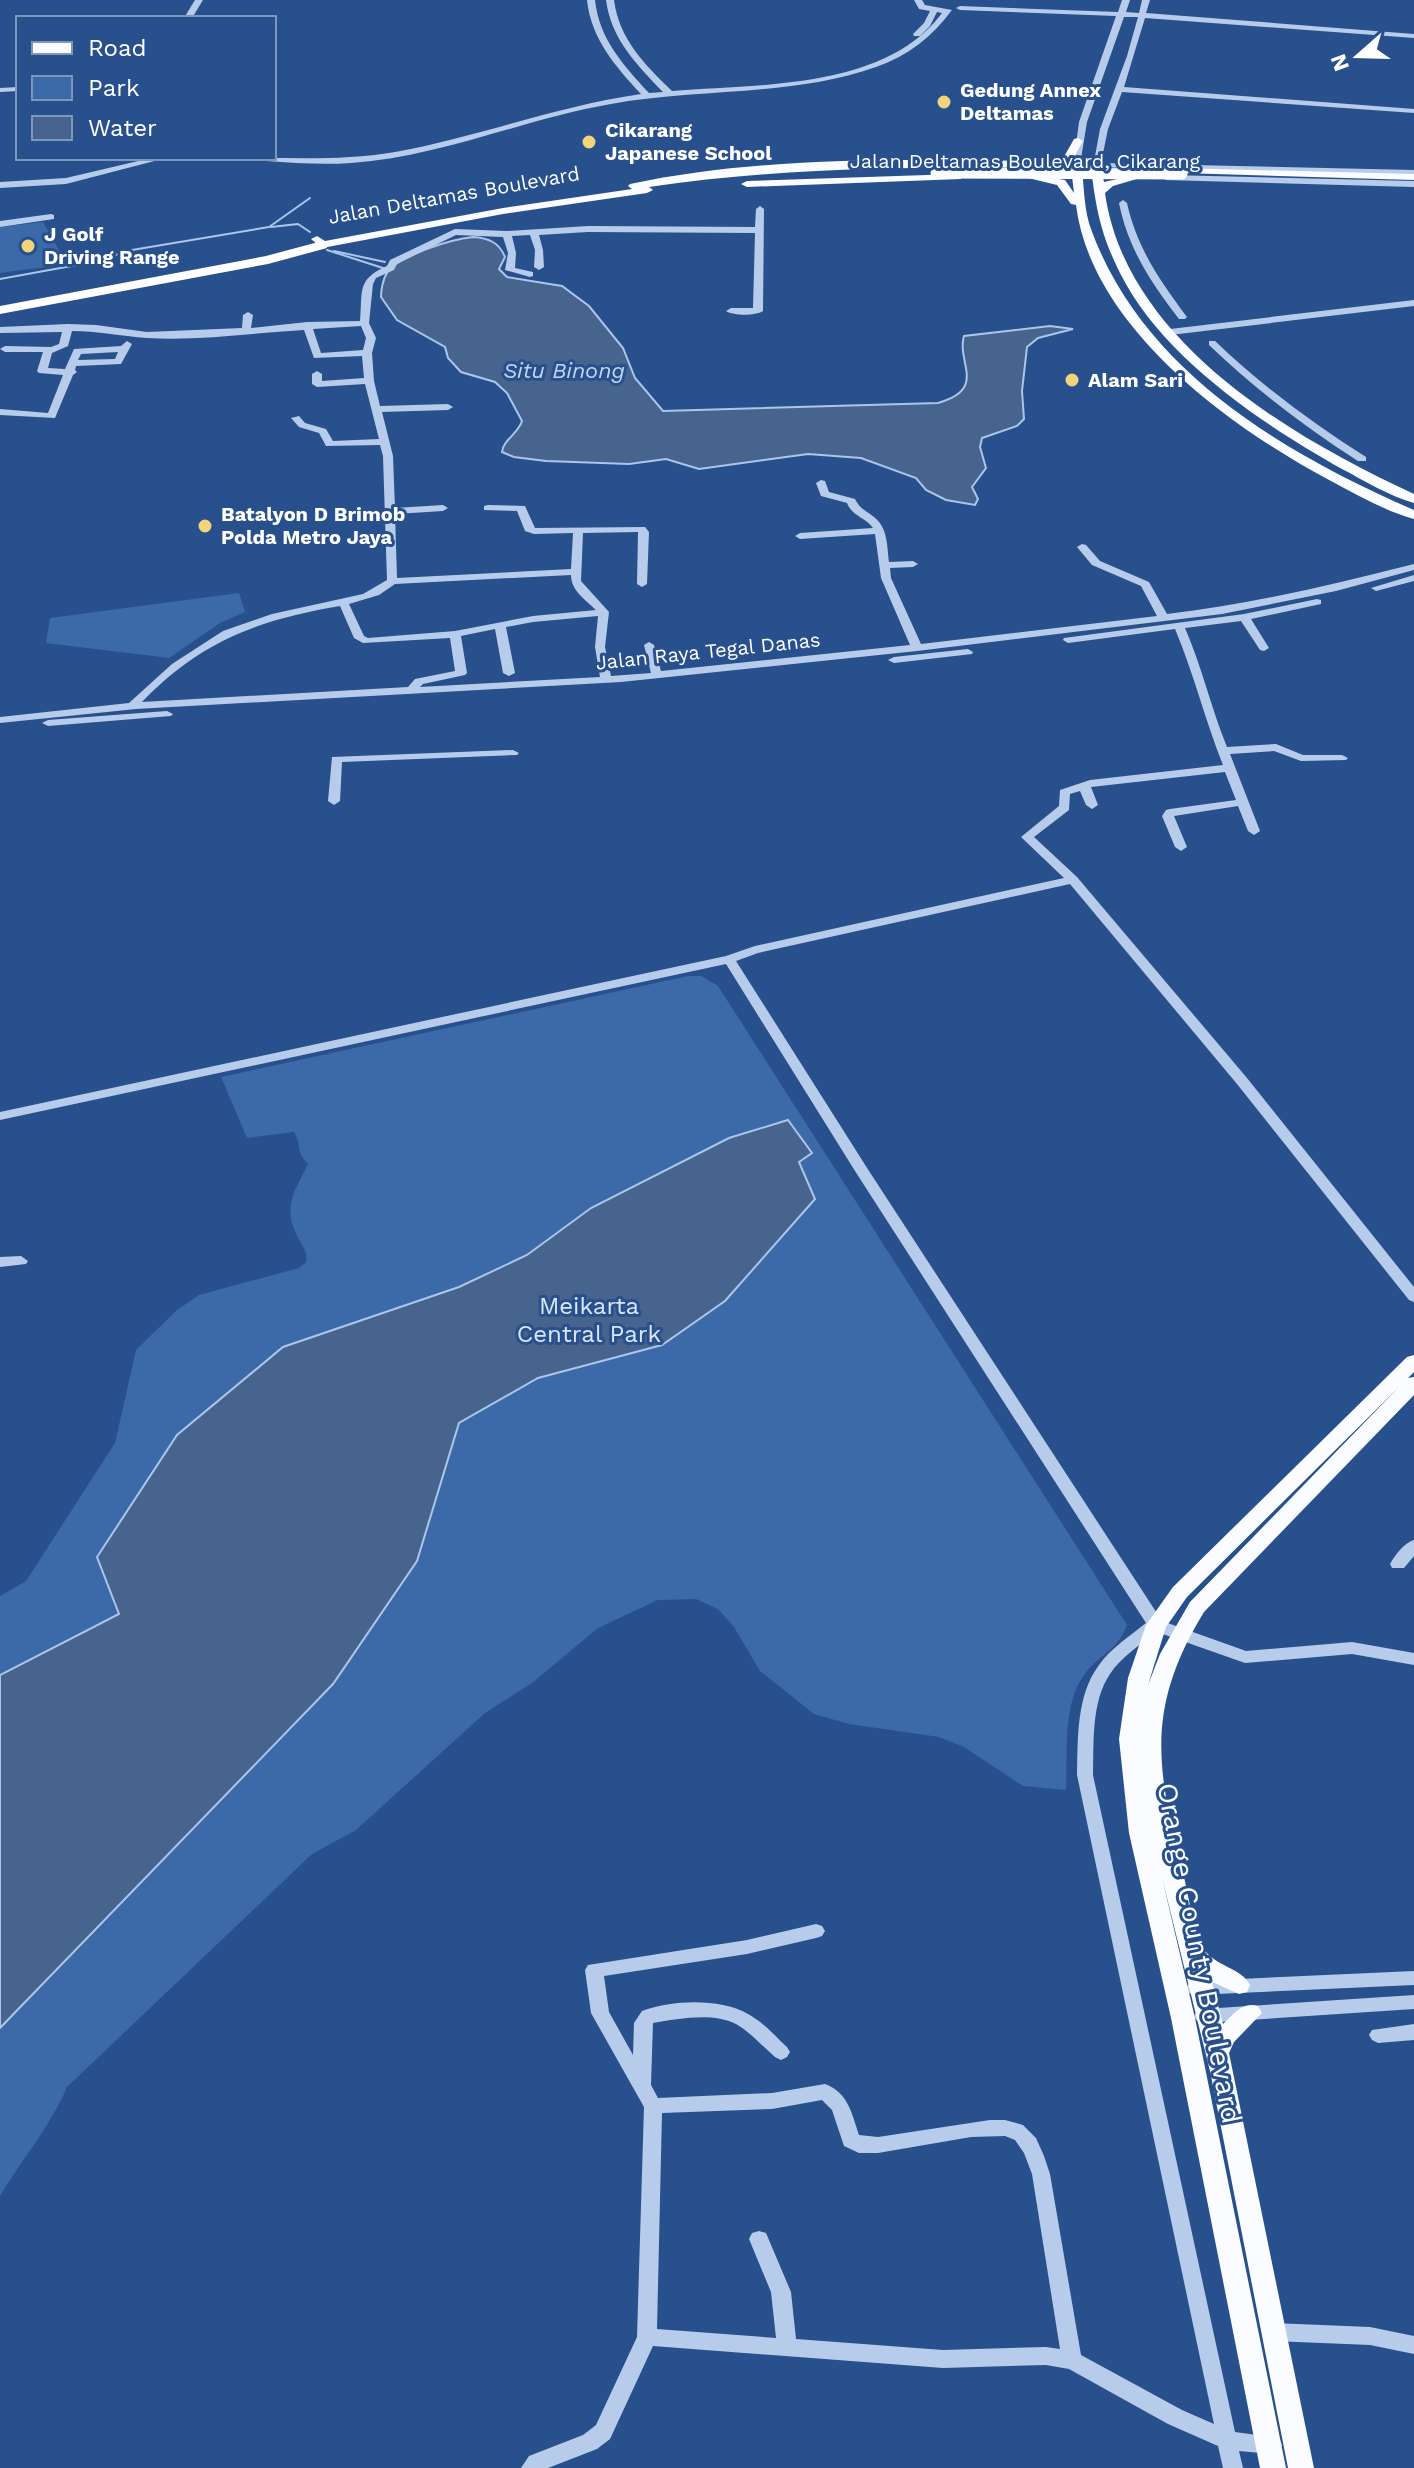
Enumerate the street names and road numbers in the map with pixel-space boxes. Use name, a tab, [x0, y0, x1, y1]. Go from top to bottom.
street label: Jalan Deltamas Boulevard, Cikarang	[850, 149, 1201, 173]
street label: Jalan Deltamas Boulevard	[327, 161, 581, 229]
street label: Jalan Raya Tegal Danas	[594, 627, 822, 675]
street label: Orange County Boulevard	[1150, 1780, 1249, 2126]

